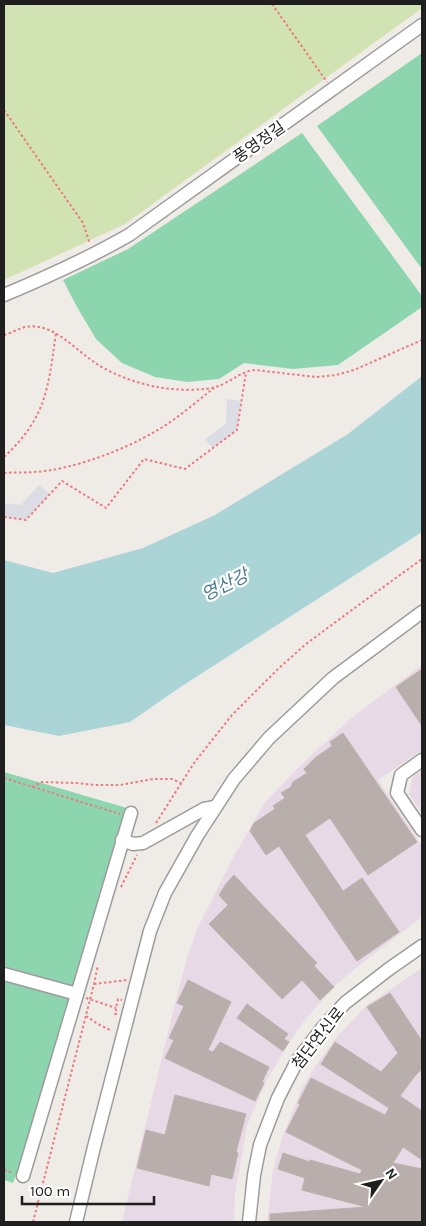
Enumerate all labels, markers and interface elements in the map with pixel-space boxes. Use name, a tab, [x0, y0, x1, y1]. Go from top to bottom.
street label: 풍영정길	[229, 117, 289, 167]
water label: 영산강	[198, 563, 254, 606]
street label: 첨단연신로	[288, 1003, 348, 1073]
north arrow	[356, 1156, 406, 1206]
text: N	[382, 1165, 401, 1183]
scale bar	[22, 1174, 155, 1206]
text: 100 m	[30, 1182, 70, 1200]

